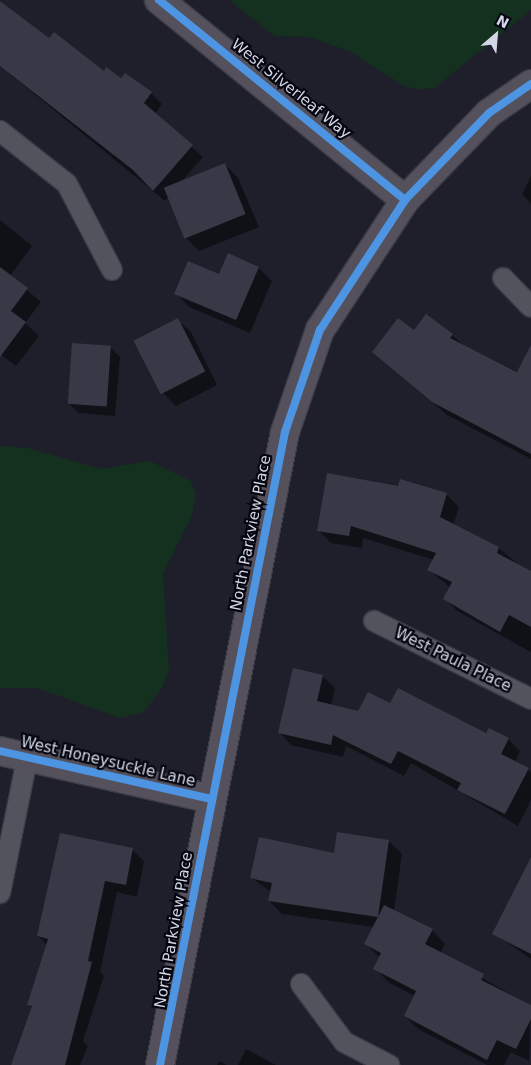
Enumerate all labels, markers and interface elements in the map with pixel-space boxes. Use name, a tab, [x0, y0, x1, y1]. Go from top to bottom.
north arrow	[471, 10, 521, 60]
text: N	[494, 12, 512, 31]
street label: West Silverleaf Way	[228, 35, 354, 143]
street label: North Parkview Place	[227, 454, 275, 612]
street label: West Paula Place	[392, 624, 514, 696]
street label: West Honeysuckle Lane	[19, 733, 197, 791]
street label: North Parkview Place	[151, 850, 197, 1010]

